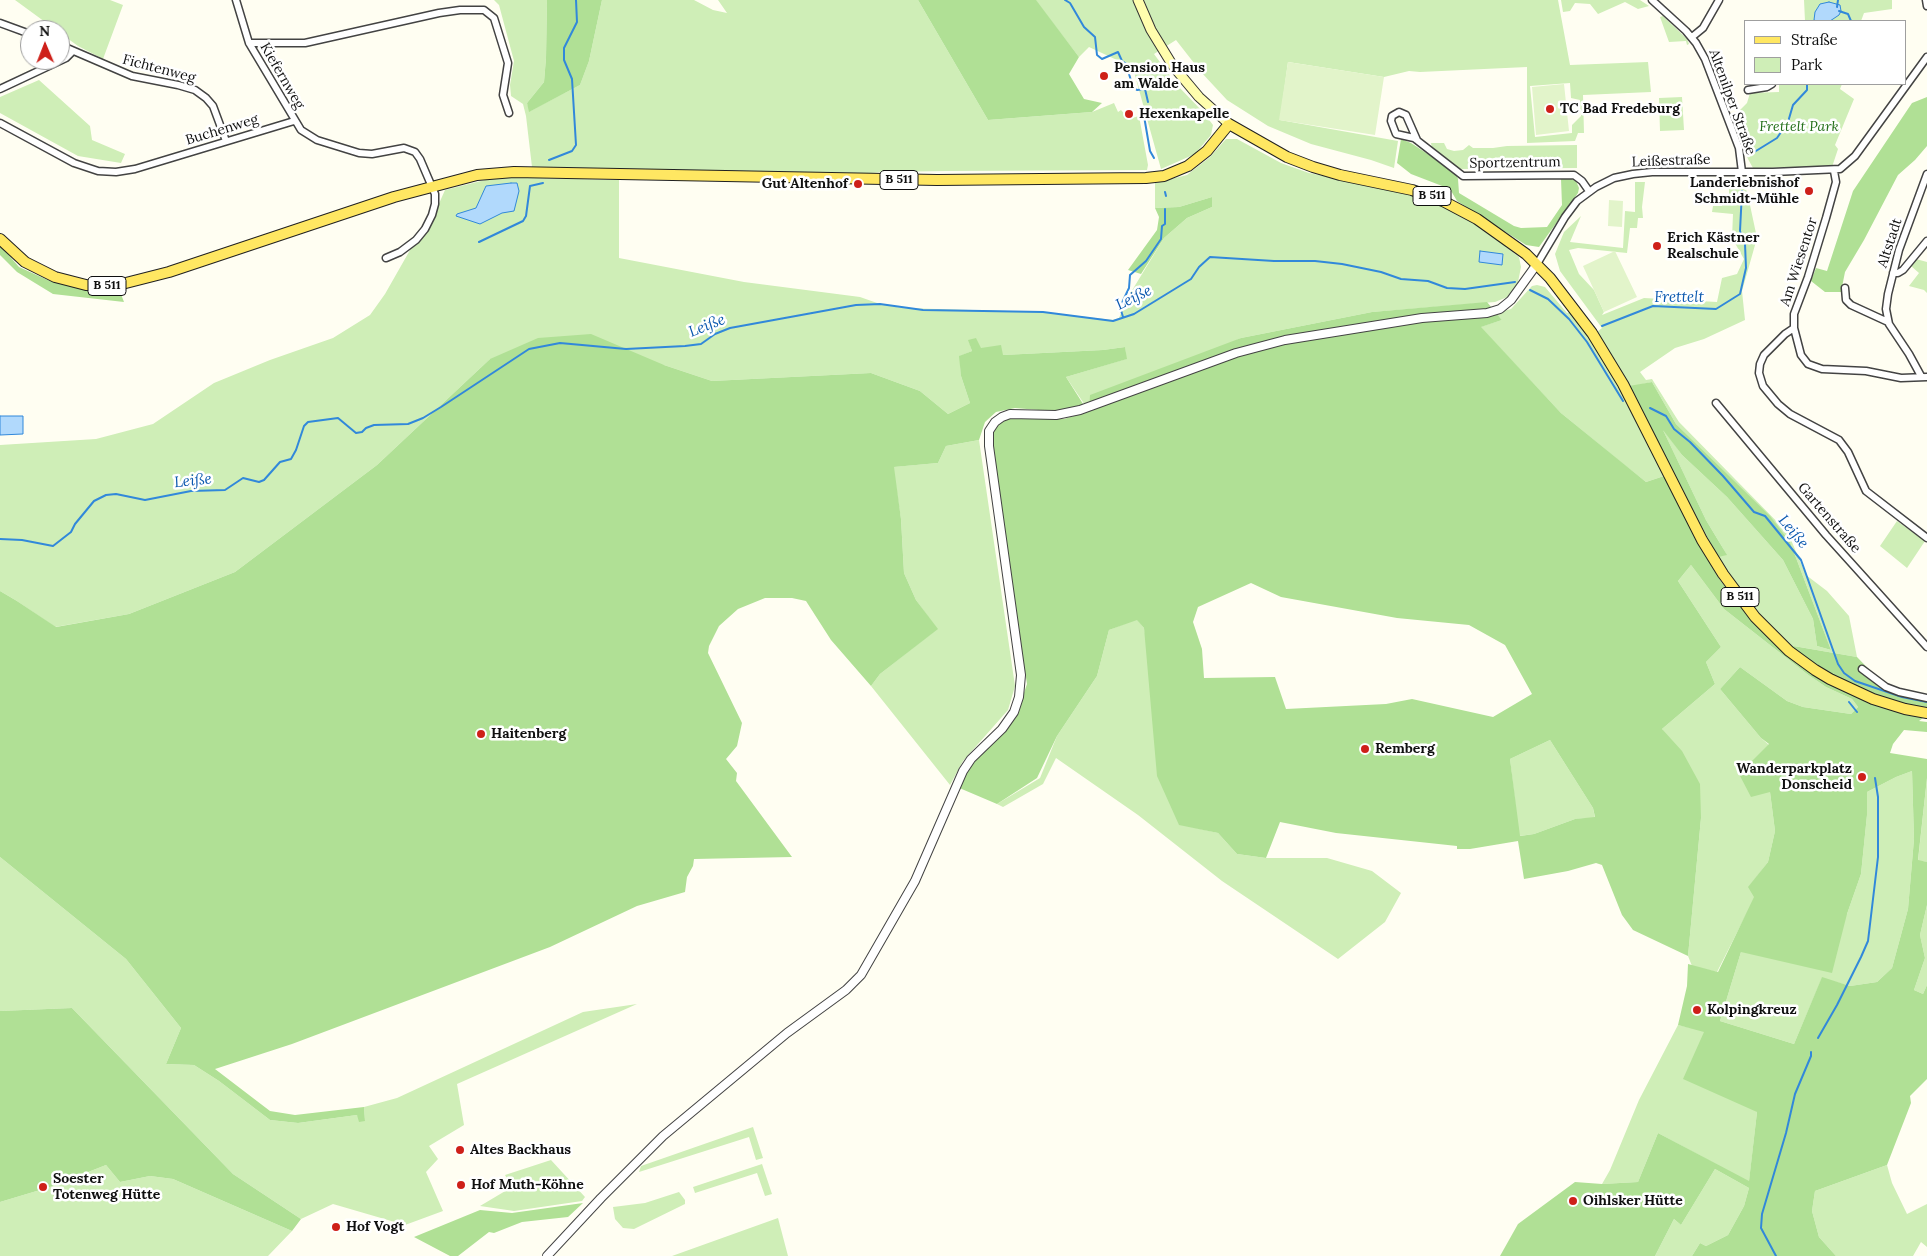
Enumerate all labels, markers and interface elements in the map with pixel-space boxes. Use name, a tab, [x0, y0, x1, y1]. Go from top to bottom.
north arrow	[20, 20, 70, 70]
legend	[1744, 20, 1907, 85]
text: N	[39, 22, 50, 40]
text: Straße	[1791, 30, 1838, 49]
street label: Kiefernweg	[256, 40, 308, 112]
street label: Altenilper Straße	[1705, 47, 1759, 157]
street label: Fichtenweg	[121, 51, 197, 87]
text: Park	[1791, 55, 1822, 74]
place label: Pension Haus am Walde	[1114, 60, 1205, 92]
marker: Pension Haus am Walde	[1098, 70, 1110, 82]
place label: TC Bad Fredeburg	[1560, 101, 1680, 117]
marker: TC Bad Fredeburg	[1544, 103, 1556, 115]
place label: Hexenkapelle	[1139, 106, 1229, 122]
marker: Hexenkapelle	[1123, 108, 1135, 120]
street label: Buchenweg	[184, 111, 260, 149]
park label: Frettelt Park	[1759, 119, 1839, 135]
street label: Leißestraße	[1631, 151, 1711, 171]
street label: Sportzentrum	[1469, 154, 1561, 172]
road number: B 511	[880, 170, 918, 190]
place label: Landerlebnishof Schmidt-Mühle	[1690, 175, 1799, 208]
place label: Gut Altenhof	[762, 176, 848, 192]
marker: Gut Altenhof	[852, 178, 864, 190]
marker: Landerlebnishof Schmidt-Mühle	[1803, 185, 1815, 197]
road number: B 511	[1413, 187, 1451, 206]
street label: Am Wiesentor	[1777, 216, 1821, 308]
street label: Altstadt	[1874, 216, 1906, 270]
place label: Erich Kästner Realschule	[1667, 230, 1760, 262]
marker: Erich Kästner Realschule	[1651, 240, 1663, 252]
road number: B 511	[88, 276, 126, 296]
water label: Leiße	[1113, 282, 1155, 314]
water label: Frettelt	[1654, 289, 1704, 307]
water label: Leiße	[686, 311, 728, 341]
water label: Leiße	[173, 470, 213, 492]
street label: Gartenstraße	[1794, 479, 1864, 557]
water label: Leiße	[1774, 512, 1812, 552]
road number: B 511	[1721, 588, 1759, 606]
place label: Haitenberg	[491, 726, 566, 742]
marker: Haitenberg	[475, 728, 487, 740]
place label: Remberg	[1375, 741, 1435, 757]
marker: Remberg	[1359, 743, 1371, 755]
place label: Wanderparkplatz Donscheid	[1736, 761, 1852, 794]
marker: Wanderparkplatz Donscheid	[1856, 771, 1868, 783]
place label: Kolpingkreuz	[1707, 1002, 1797, 1018]
marker: Kolpingkreuz	[1691, 1004, 1703, 1016]
place label: Altes Backhaus	[470, 1142, 571, 1158]
marker: Altes Backhaus	[454, 1144, 466, 1156]
place label: Soester Totenweg Hütte	[53, 1171, 160, 1204]
place label: Hof Muth-Köhne	[471, 1177, 584, 1193]
marker: Hof Muth-Köhne	[455, 1179, 467, 1191]
marker: Soester Totenweg Hütte	[37, 1181, 49, 1193]
place label: Oihlsker Hütte	[1583, 1193, 1683, 1209]
marker: Oihlsker Hütte	[1567, 1195, 1579, 1207]
place label: Hof Vogt	[346, 1219, 404, 1235]
marker: Hof Vogt	[330, 1221, 342, 1233]

